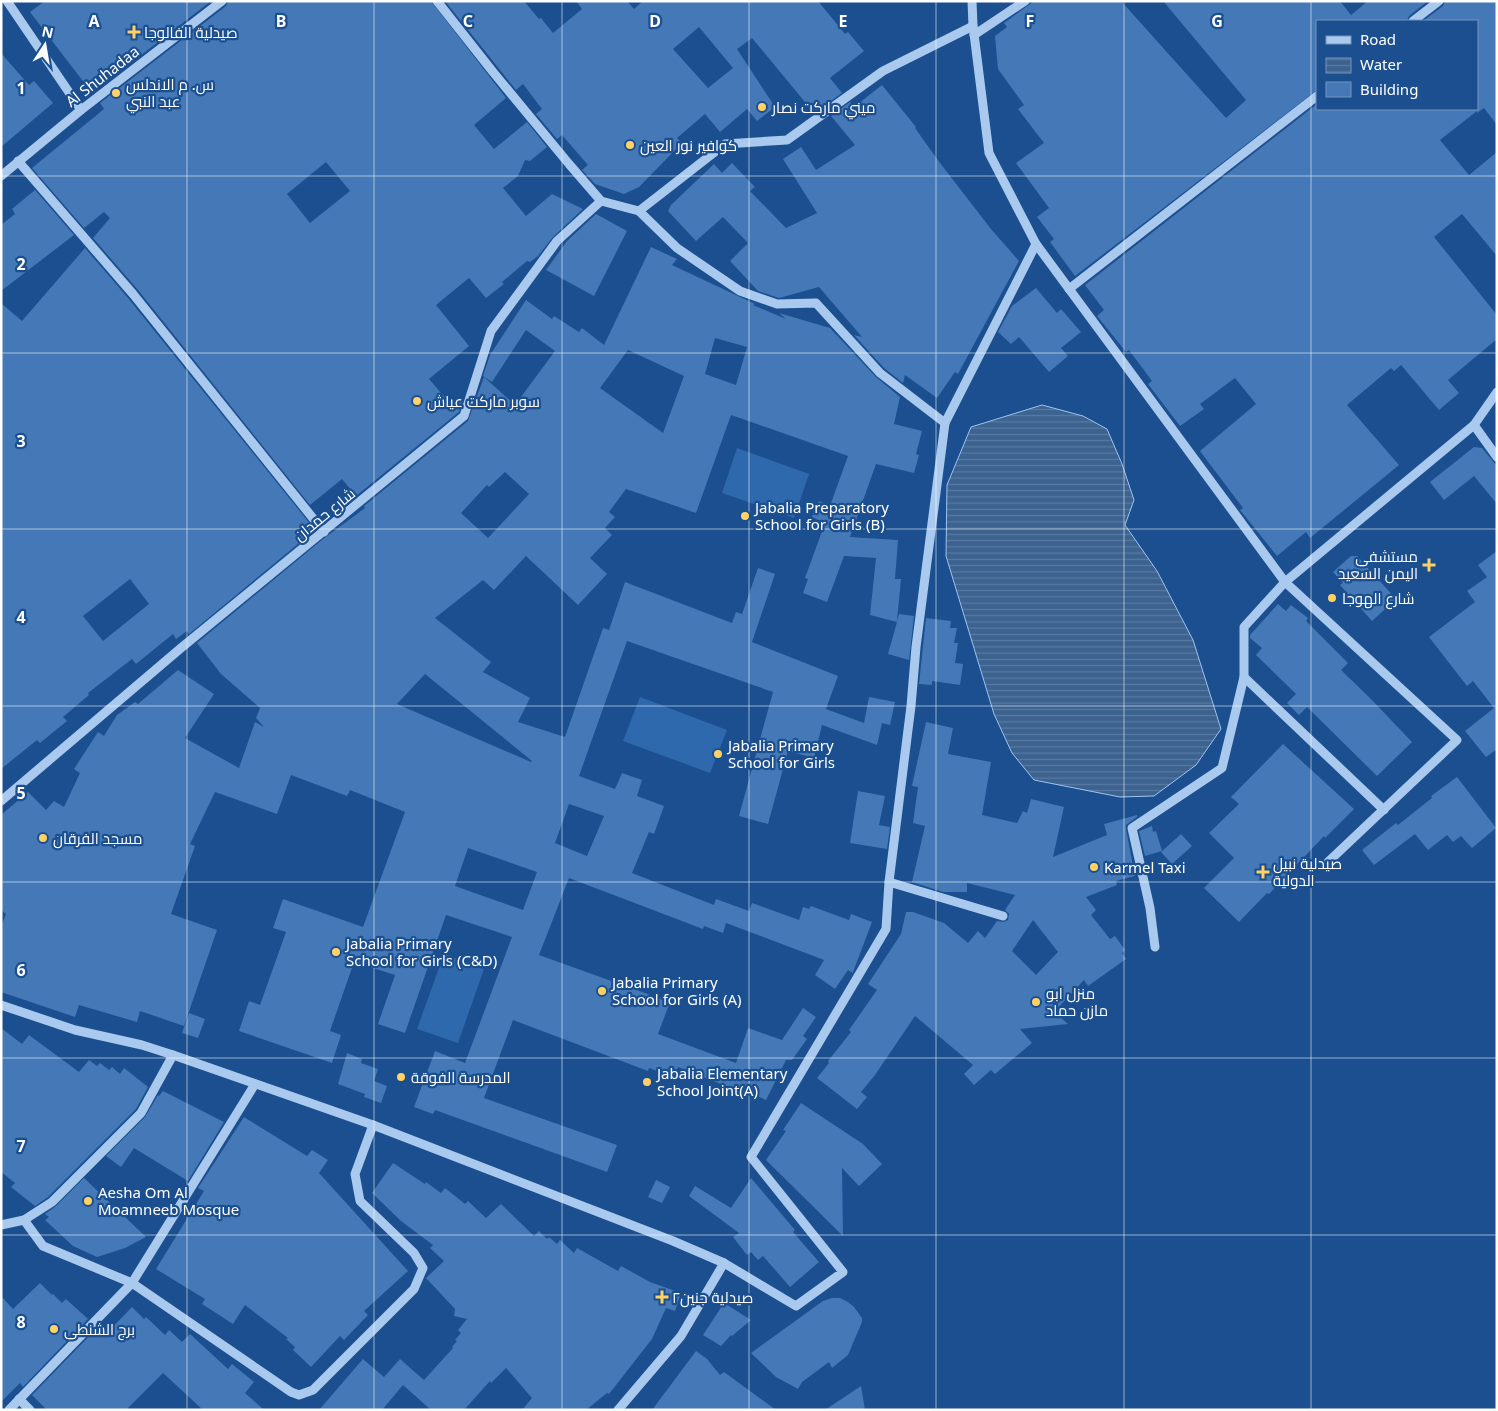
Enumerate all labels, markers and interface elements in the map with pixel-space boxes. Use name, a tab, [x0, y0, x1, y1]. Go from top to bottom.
text: A	[88, 10, 100, 32]
text: B	[276, 10, 286, 32]
text: C	[463, 10, 473, 32]
text: D	[649, 10, 661, 32]
text: E	[839, 10, 848, 32]
text: F	[1026, 10, 1034, 32]
text: G	[1211, 10, 1223, 32]
north arrow	[20, 20, 70, 70]
legend	[1316, 20, 1478, 110]
text: N	[40, 21, 55, 42]
place label: صيدلية الفالوجا	[144, 22, 238, 42]
marker: صيدلية الفالوجا	[128, 26, 140, 38]
text: Road	[1360, 29, 1396, 49]
street label: Al Shuhadaa	[61, 41, 143, 111]
text: Water	[1360, 54, 1402, 74]
place label: س. م الاندلس عبد النبي	[126, 74, 214, 114]
text: 1	[16, 77, 26, 99]
text: Building	[1360, 79, 1418, 99]
marker: س. م الاندلس عبد النبي	[110, 87, 122, 99]
place label: ميني ماركت نصار	[771, 97, 875, 120]
marker: ميني ماركت نصار	[756, 101, 768, 113]
place label: كوافير نور العين	[640, 135, 737, 156]
marker: كوافير نور العين	[624, 139, 636, 151]
text: 2	[16, 253, 26, 275]
place label: سوبر ماركت عياش	[427, 391, 540, 412]
marker: سوبر ماركت عياش	[411, 395, 423, 407]
text: 3	[16, 430, 26, 452]
street label: شارع حمدان	[289, 483, 360, 546]
place label: Jabalia Preparatory School for Girls (B)	[753, 497, 889, 534]
marker: Jabalia Preparatory School for Girls (B)	[739, 510, 751, 522]
place label: مستشفى اليمن السعيد	[1338, 546, 1418, 584]
marker: مستشفى اليمن السعيد	[1422, 558, 1436, 572]
place label: شارع الهوجا	[1342, 588, 1414, 610]
marker: شارع الهوجا	[1326, 592, 1338, 604]
text: 4	[16, 606, 26, 628]
place label: Jabalia Primary School for Girls	[726, 735, 835, 772]
marker: Jabalia Primary School for Girls	[712, 748, 724, 760]
text: 5	[16, 782, 26, 804]
place label: مسجد الفرقان	[53, 828, 142, 849]
marker: مسجد الفرقان	[37, 832, 49, 844]
place label: صيدلية نبيل الدولية	[1273, 853, 1342, 890]
place label: Karmel Taxi	[1104, 857, 1186, 877]
marker: Karmel Taxi	[1088, 861, 1100, 873]
marker: صيدلية نبيل الدولية	[1257, 866, 1269, 878]
place label: Jabalia Primary School for Girls (C&D)	[344, 933, 497, 970]
marker: Jabalia Primary School for Girls (C&D)	[330, 946, 342, 958]
text: 6	[16, 959, 26, 981]
place label: Jabalia Primary School for Girls (A)	[610, 972, 741, 1009]
place label: منزل ابو مازن حماد	[1046, 983, 1108, 1021]
marker: Jabalia Primary School for Girls (A)	[596, 985, 608, 997]
marker: منزل ابو مازن حماد	[1030, 996, 1042, 1008]
place label: Jabalia Elementary School Joint(A)	[655, 1063, 788, 1100]
place label: المدرسة الفوقة	[411, 1067, 510, 1087]
marker: المدرسة الفوقة	[395, 1071, 407, 1083]
marker: Jabalia Elementary School Joint(A)	[641, 1076, 653, 1088]
text: 7	[16, 1135, 26, 1157]
place label: Aesha Om Al Moamneeb Mosque	[98, 1182, 239, 1219]
marker: Aesha Om Al Moamneeb Mosque	[82, 1195, 94, 1207]
place label: صيدلية جنين٢	[672, 1287, 753, 1308]
marker: صيدلية جنين٢	[656, 1291, 668, 1303]
text: 8	[16, 1311, 26, 1333]
place label: برج الشنطى	[64, 1319, 135, 1341]
marker: برج الشنطى	[48, 1323, 60, 1335]

